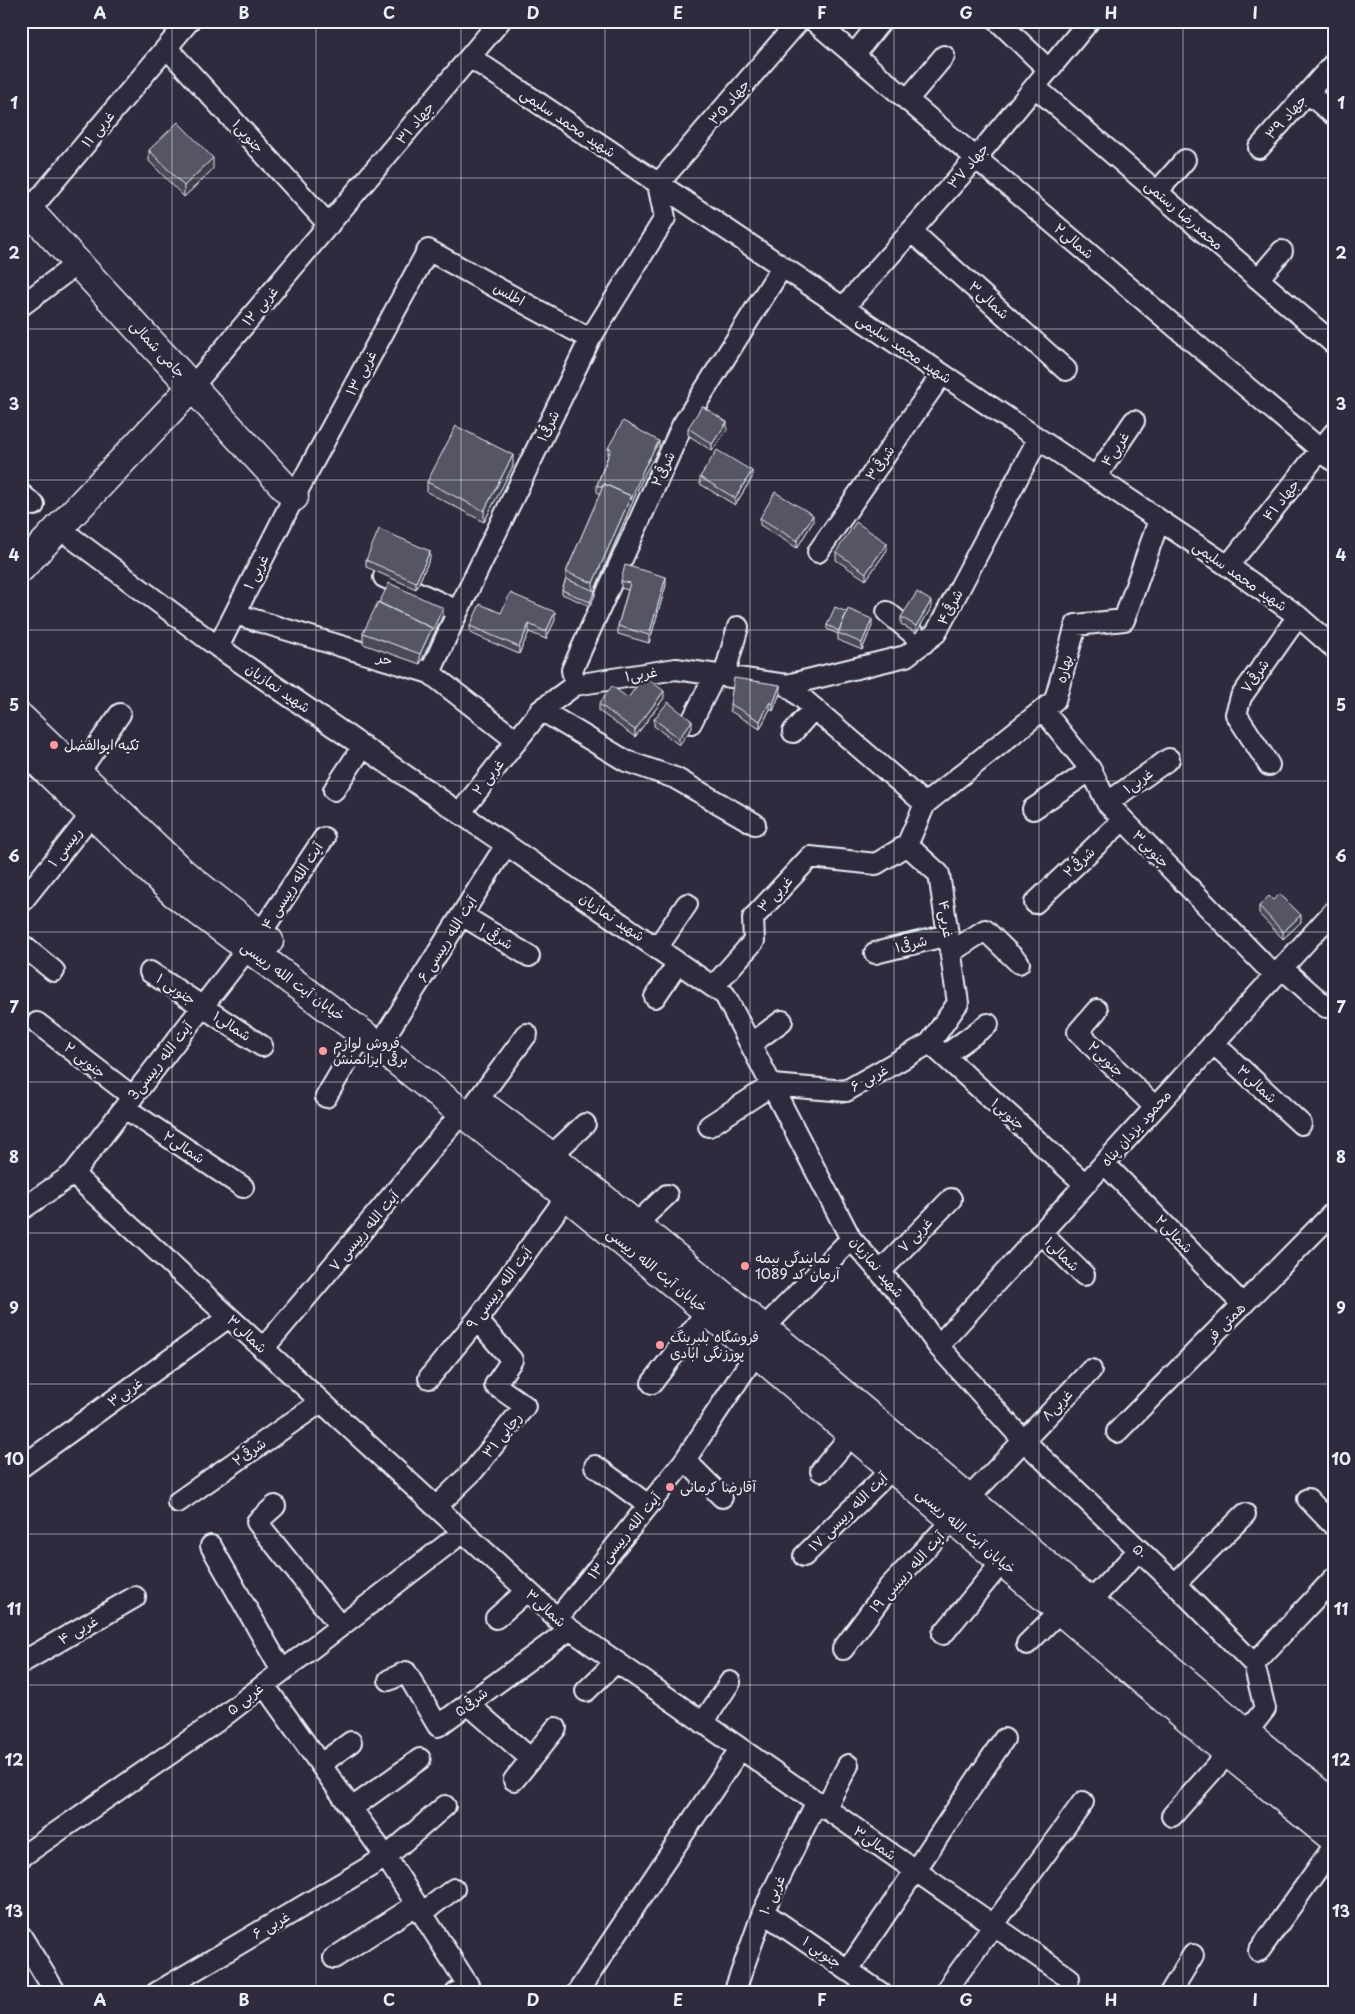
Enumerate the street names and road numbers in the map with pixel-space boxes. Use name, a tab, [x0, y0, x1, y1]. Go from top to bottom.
street label: جهاد ۳۵	[703, 74, 754, 129]
street label: شهید محمد سلیمی	[516, 83, 620, 162]
street label: جهاد ۳۹	[1260, 90, 1311, 144]
street label: جهاد ۳۱	[391, 97, 439, 148]
street label: غربی ۱۱	[76, 106, 119, 152]
street label: جنوبی۱	[227, 114, 269, 157]
street label: جهاد ۳۷	[942, 138, 993, 193]
street label: محمدرضا رستمی	[1140, 174, 1228, 255]
street label: شمالی۲	[1050, 218, 1099, 264]
street label: اطلس	[490, 276, 529, 311]
street label: شمالی۳	[964, 276, 1014, 324]
street label: غربی ۱۲	[237, 281, 283, 330]
street label: شهید محمد سلیمی	[852, 309, 956, 388]
street label: جامی شمالی	[126, 315, 191, 382]
street label: غربی ۱۳	[340, 346, 381, 399]
street label: شرقی۱	[531, 407, 564, 445]
street label: غربی۴	[1095, 427, 1134, 470]
street label: شرقی۳	[860, 441, 899, 485]
street label: شرقی۲	[645, 448, 680, 490]
street label: جهاد ۴۱	[1257, 474, 1304, 525]
street label: شهید محمد سلیمی	[1189, 535, 1292, 616]
street label: غربی ۱	[238, 550, 273, 593]
street label: شرقی۴	[931, 585, 968, 628]
street label: حر	[374, 646, 396, 671]
street label: بهاره	[1050, 652, 1077, 685]
street label: شرقی۷	[1235, 654, 1274, 697]
street label: شهید نمازیان	[242, 658, 315, 718]
street label: غربی۱	[623, 661, 659, 686]
street label: غربی ۲	[467, 754, 509, 800]
street label: غربی۱	[1118, 763, 1157, 799]
street label: رییسی ۱	[42, 822, 87, 871]
street label: جنوبی۳	[1128, 825, 1175, 872]
street label: آیت الله رییسی ۴	[255, 838, 328, 933]
street label: شرقی۲	[1058, 841, 1099, 882]
street label: غربی ۳	[752, 871, 797, 917]
street label: شهید نمازیان	[575, 887, 649, 946]
street label: آیت الله رییسی ۶	[412, 891, 482, 986]
street label: غربی۴	[933, 899, 960, 939]
street label: شرقی ۱	[475, 917, 518, 954]
street label: شرقی۱	[893, 929, 929, 958]
street label: خیابان آیت الله رییسی	[237, 936, 350, 1026]
street label: جنوبی ۱	[152, 968, 200, 1010]
street label: شمالی۱	[209, 1005, 256, 1046]
street label: آیت الله رییسی3	[122, 1017, 197, 1104]
street label: جنوبی ۲	[60, 1036, 111, 1083]
street label: جنوبی۲	[1083, 1036, 1129, 1081]
street label: غربی ۶	[846, 1059, 892, 1097]
street label: شمالی۳	[1232, 1059, 1282, 1108]
street label: محمود یزدان پناه	[1096, 1085, 1176, 1171]
street label: جنوبی۱	[987, 1093, 1030, 1135]
street label: شمالی۲	[159, 1125, 209, 1168]
street label: آیت الله رییسی ۷	[324, 1185, 404, 1276]
street label: شمالی۲	[1151, 1210, 1198, 1258]
street label: غربی ۷	[893, 1212, 937, 1257]
street label: خیابان آیت الله رییسی	[602, 1222, 712, 1317]
street label: شهید نمازیان	[845, 1231, 909, 1302]
street label: شمالی۱	[1040, 1231, 1085, 1276]
street label: آیت الله رییسی ۹	[461, 1242, 537, 1333]
street label: همتی فر	[1201, 1297, 1250, 1347]
street label: شمالی۳	[222, 1309, 272, 1358]
street label: غربی۳	[103, 1372, 147, 1412]
street label: غربی۸	[1036, 1384, 1077, 1425]
street label: رجایی ۳۱	[477, 1408, 526, 1462]
street label: شرقی۲	[228, 1432, 270, 1471]
street label: آیت الله رییسی ۱۷	[803, 1467, 892, 1556]
street label: خیابان آیت الله رییسی	[912, 1483, 1021, 1579]
street label: آیت الله رییسی ۱۳	[582, 1487, 666, 1584]
street label: آیت الله رییسی ۱۹	[864, 1526, 949, 1617]
street label: ۵۰	[1128, 1538, 1153, 1563]
street label: شمالی۳	[521, 1584, 571, 1632]
street label: غربی ۴	[54, 1610, 101, 1649]
street label: غربی ۵	[222, 1677, 268, 1720]
street label: شرقی۵	[450, 1682, 492, 1721]
street label: شمالی۳	[849, 1820, 901, 1865]
street label: غربی ۱۰	[753, 1871, 790, 1918]
street label: غربی ۶	[248, 1905, 294, 1944]
street label: جنوبی ۱	[798, 1930, 846, 1973]

